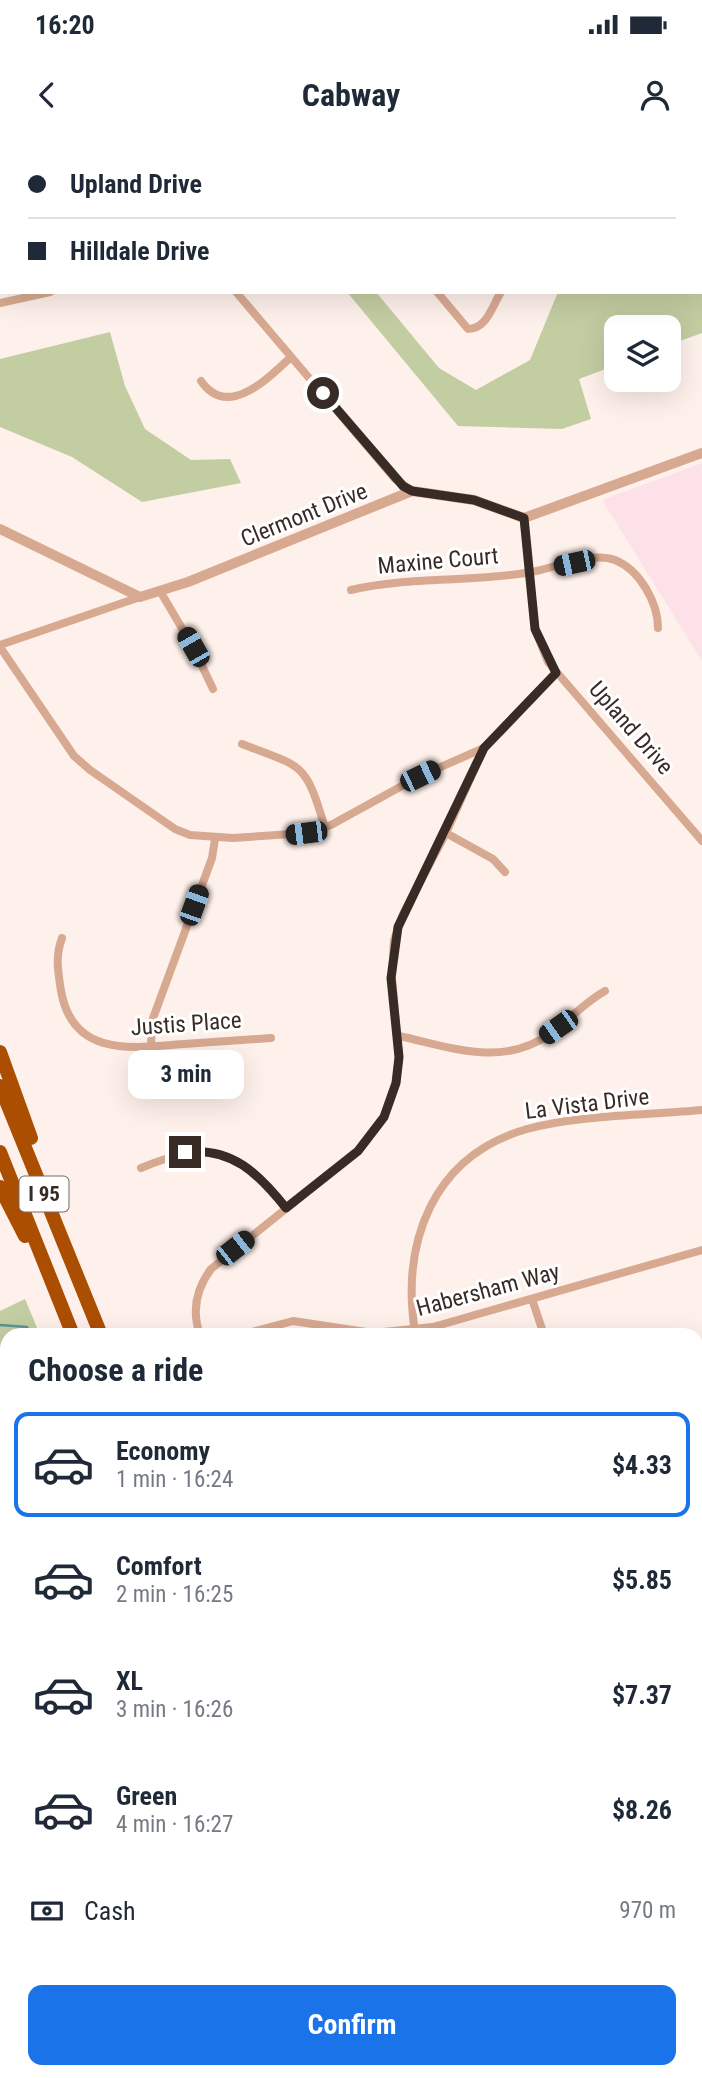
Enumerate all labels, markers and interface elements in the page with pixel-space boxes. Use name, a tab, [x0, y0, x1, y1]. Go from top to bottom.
text: 16:20	[35, 10, 95, 40]
icon: back	[28, 76, 66, 114]
text: Cabway	[302, 76, 400, 114]
icon: person	[636, 76, 674, 114]
text: Upland Drive	[70, 169, 202, 199]
text: Hilldale Drive	[70, 236, 210, 266]
map controls	[604, 315, 681, 392]
button: layers	[604, 315, 681, 392]
route start	[307, 377, 339, 409]
street label: Clermont Drive	[237, 477, 371, 553]
street label: Maxine Court	[377, 542, 499, 580]
car	[552, 548, 597, 578]
car	[174, 624, 213, 670]
street label: Upland Drive	[583, 676, 679, 780]
car	[397, 757, 444, 795]
car	[284, 820, 329, 846]
car	[177, 882, 212, 928]
car	[535, 1006, 582, 1048]
street label: Justis Place	[130, 1007, 242, 1041]
callout: 3 min	[127, 1051, 243, 1100]
text: 3 min	[160, 1061, 212, 1088]
street label: La Vista Drive	[523, 1083, 651, 1125]
route end	[169, 1136, 201, 1168]
road number: I 95	[20, 1176, 68, 1212]
car	[212, 1227, 259, 1269]
street label: Habersham Way	[413, 1258, 563, 1322]
text: Choose a ride	[28, 1351, 203, 1389]
icon: car	[32, 1433, 95, 1496]
text: Economy	[116, 1436, 210, 1466]
text: $4.33	[612, 1450, 672, 1480]
text: 1 min · 16:24	[116, 1466, 233, 1493]
icon: car	[32, 1548, 95, 1611]
text: Comfort	[116, 1551, 202, 1581]
text: $5.85	[612, 1565, 672, 1595]
text: 2 min · 16:25	[116, 1581, 233, 1608]
icon: car	[32, 1663, 95, 1726]
text: XL	[116, 1666, 143, 1696]
text: $7.37	[612, 1680, 672, 1710]
text: 3 min · 16:26	[116, 1696, 233, 1723]
icon: car	[32, 1778, 95, 1841]
text: Green	[116, 1781, 177, 1811]
text: $8.26	[612, 1795, 672, 1825]
text: 4 min · 16:27	[116, 1811, 233, 1838]
icon: cash	[28, 1892, 66, 1930]
text: Cash	[84, 1896, 136, 1926]
text: 970 m	[619, 1897, 676, 1924]
button: Confirm	[28, 1985, 676, 2065]

